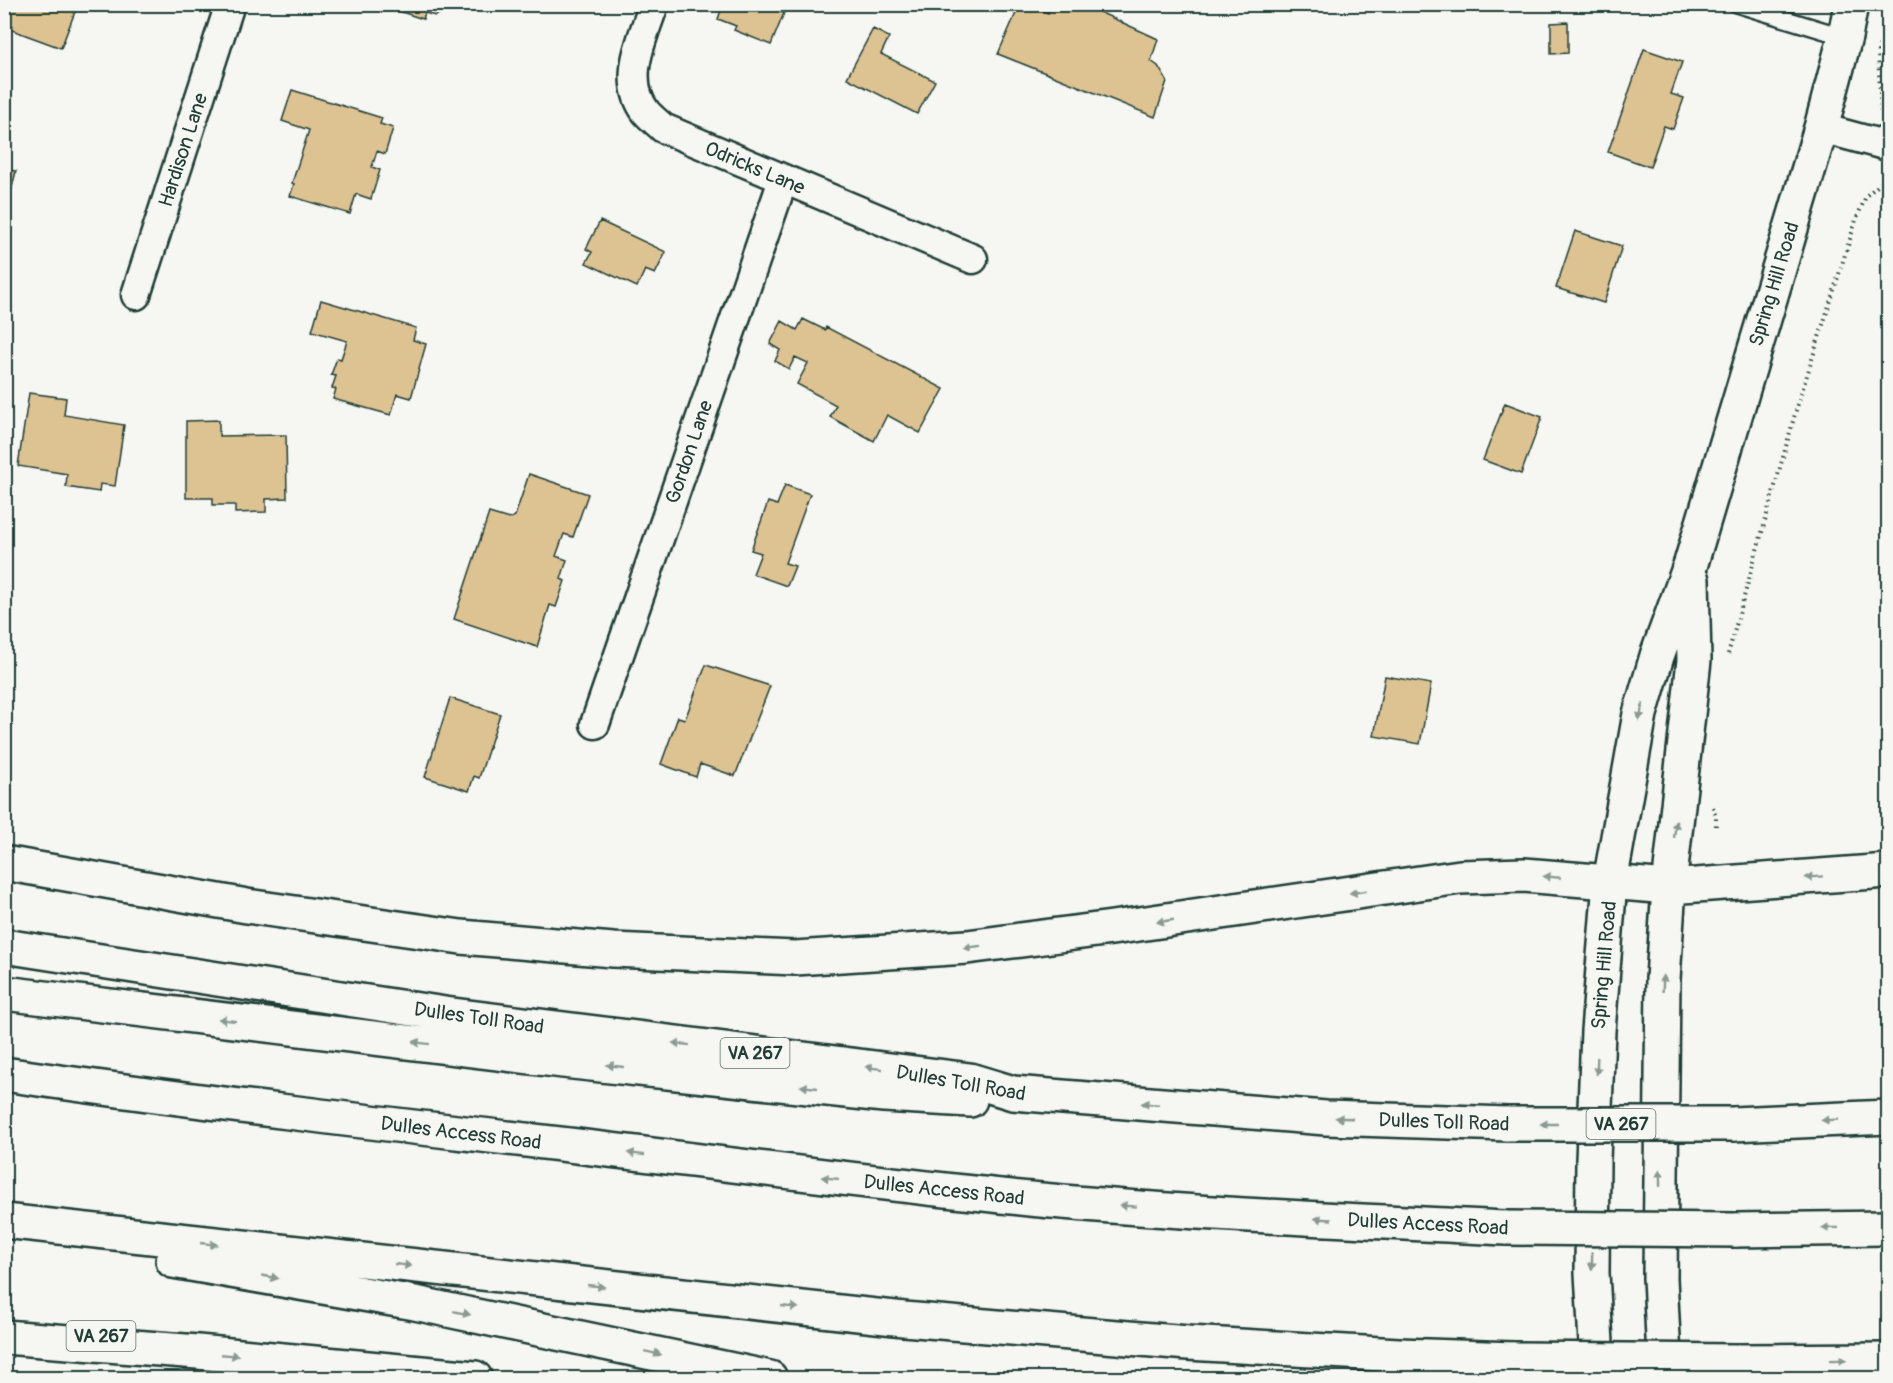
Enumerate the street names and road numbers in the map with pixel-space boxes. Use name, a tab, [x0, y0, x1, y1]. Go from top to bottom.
street label: Hardison Lane	[153, 90, 213, 210]
street label: Odricks Lane	[701, 136, 809, 200]
street label: Spring Hill Road	[1743, 219, 1805, 349]
street label: Gordon Lane	[660, 397, 718, 507]
street label: Spring Hill Road	[1586, 900, 1622, 1030]
street label: Dulles Toll Road	[412, 996, 546, 1040]
road number: VA 267	[720, 1038, 789, 1068]
street label: Dulles Toll Road	[894, 1059, 1028, 1107]
street label: Dulles Toll Road	[1378, 1107, 1510, 1137]
road number: VA 267	[1586, 1109, 1656, 1139]
street label: Dulles Access Road	[379, 1111, 543, 1155]
street label: Dulles Access Road	[862, 1169, 1026, 1211]
street label: Dulles Access Road	[1347, 1207, 1509, 1241]
road number: VA 267	[66, 1321, 136, 1351]

